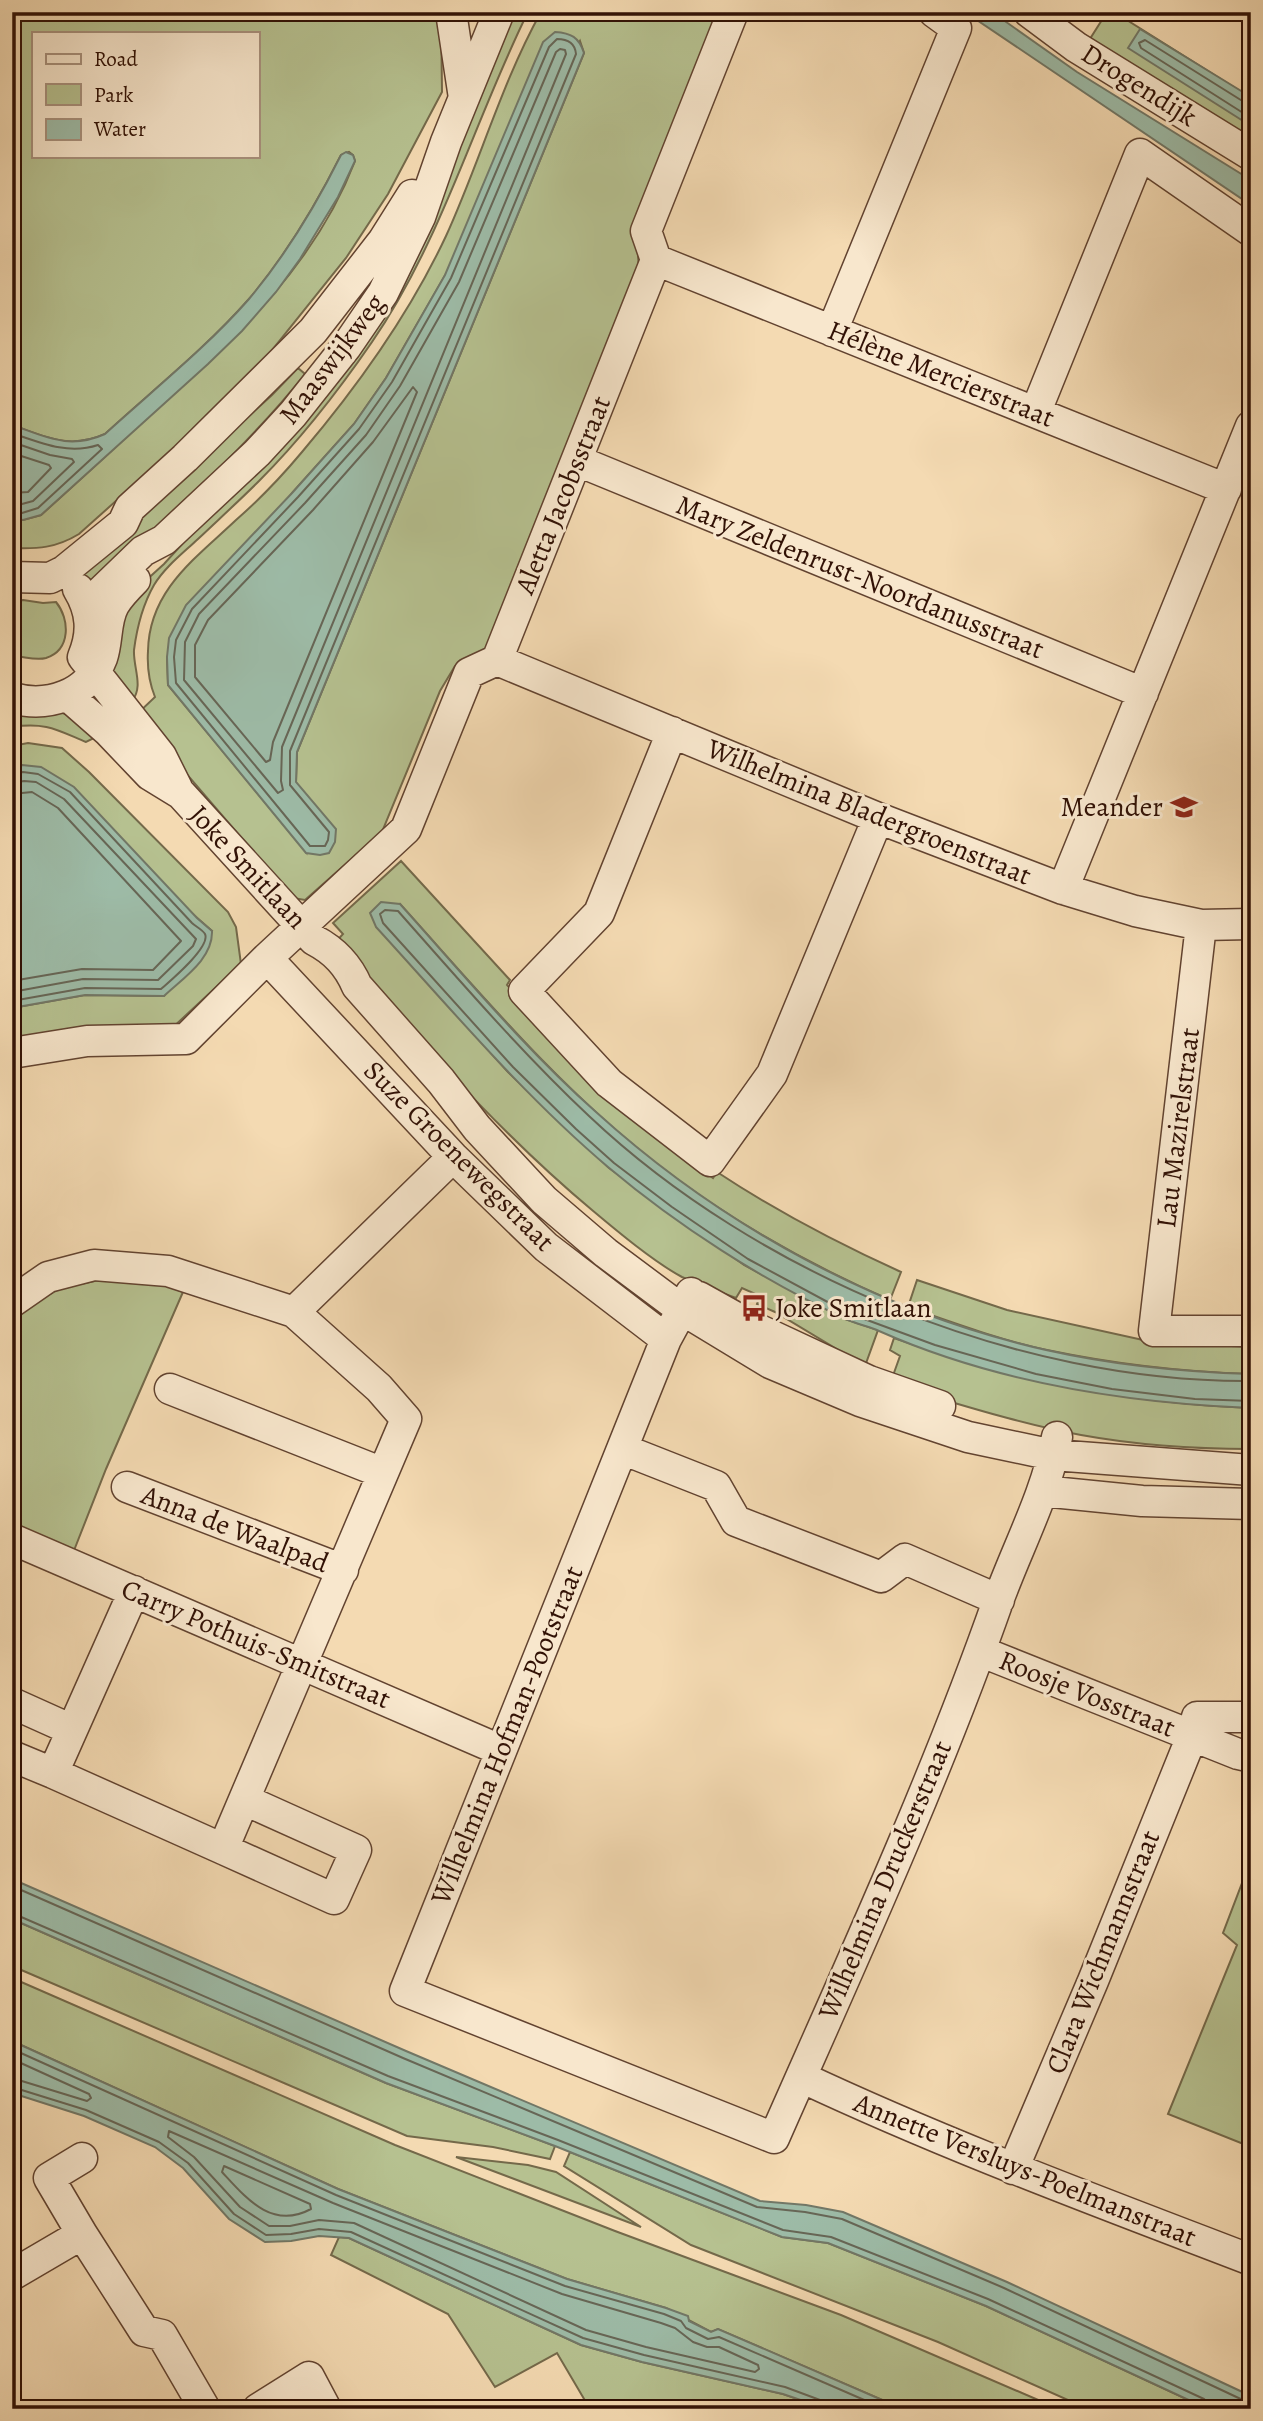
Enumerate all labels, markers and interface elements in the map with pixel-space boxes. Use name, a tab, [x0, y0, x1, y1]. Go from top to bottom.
legend	[32, 32, 259, 158]
street label: Drogendijk	[1074, 34, 1204, 136]
text: Road	[94, 45, 138, 73]
text: Park	[94, 81, 134, 109]
text: Water	[93, 115, 146, 143]
street label: Maaswijkweg	[270, 286, 394, 432]
street label: Hélène Mercierstraat	[822, 311, 1060, 437]
street label: Aletta Jacobsstraat	[506, 390, 620, 601]
street label: Mary Zeldenrust-Noordanusstraat	[670, 486, 1050, 668]
street label: Wilhelmina Bladergroenstraat	[700, 729, 1037, 895]
place label: Meander	[1061, 788, 1163, 826]
school or university icon: Meander	[1169, 792, 1199, 822]
street label: Joke Smitlaan	[181, 797, 315, 937]
street label: Lau Mazirelstraat	[1147, 1026, 1209, 1230]
street label: Suze Groenewegstraat	[355, 1052, 563, 1260]
place label: Joke Smitlaan	[775, 1289, 932, 1327]
bus stop icon: Joke Smitlaan	[739, 1293, 769, 1323]
street label: Anna de Waalpad	[135, 1475, 335, 1583]
street label: Wilhelmina Hofman-Pootstraat	[421, 1560, 592, 1911]
street label: Carry Pothuis-Smitstraat	[116, 1570, 396, 1718]
street label: Roosje Vosstraat	[993, 1641, 1181, 1747]
street label: Wilhelmina Druckerstraat	[809, 1735, 961, 2026]
street label: Clara Wichmannstraat	[1037, 1825, 1169, 2079]
street label: Annette Versluys-Poelmanstraat	[847, 2083, 1202, 2256]

